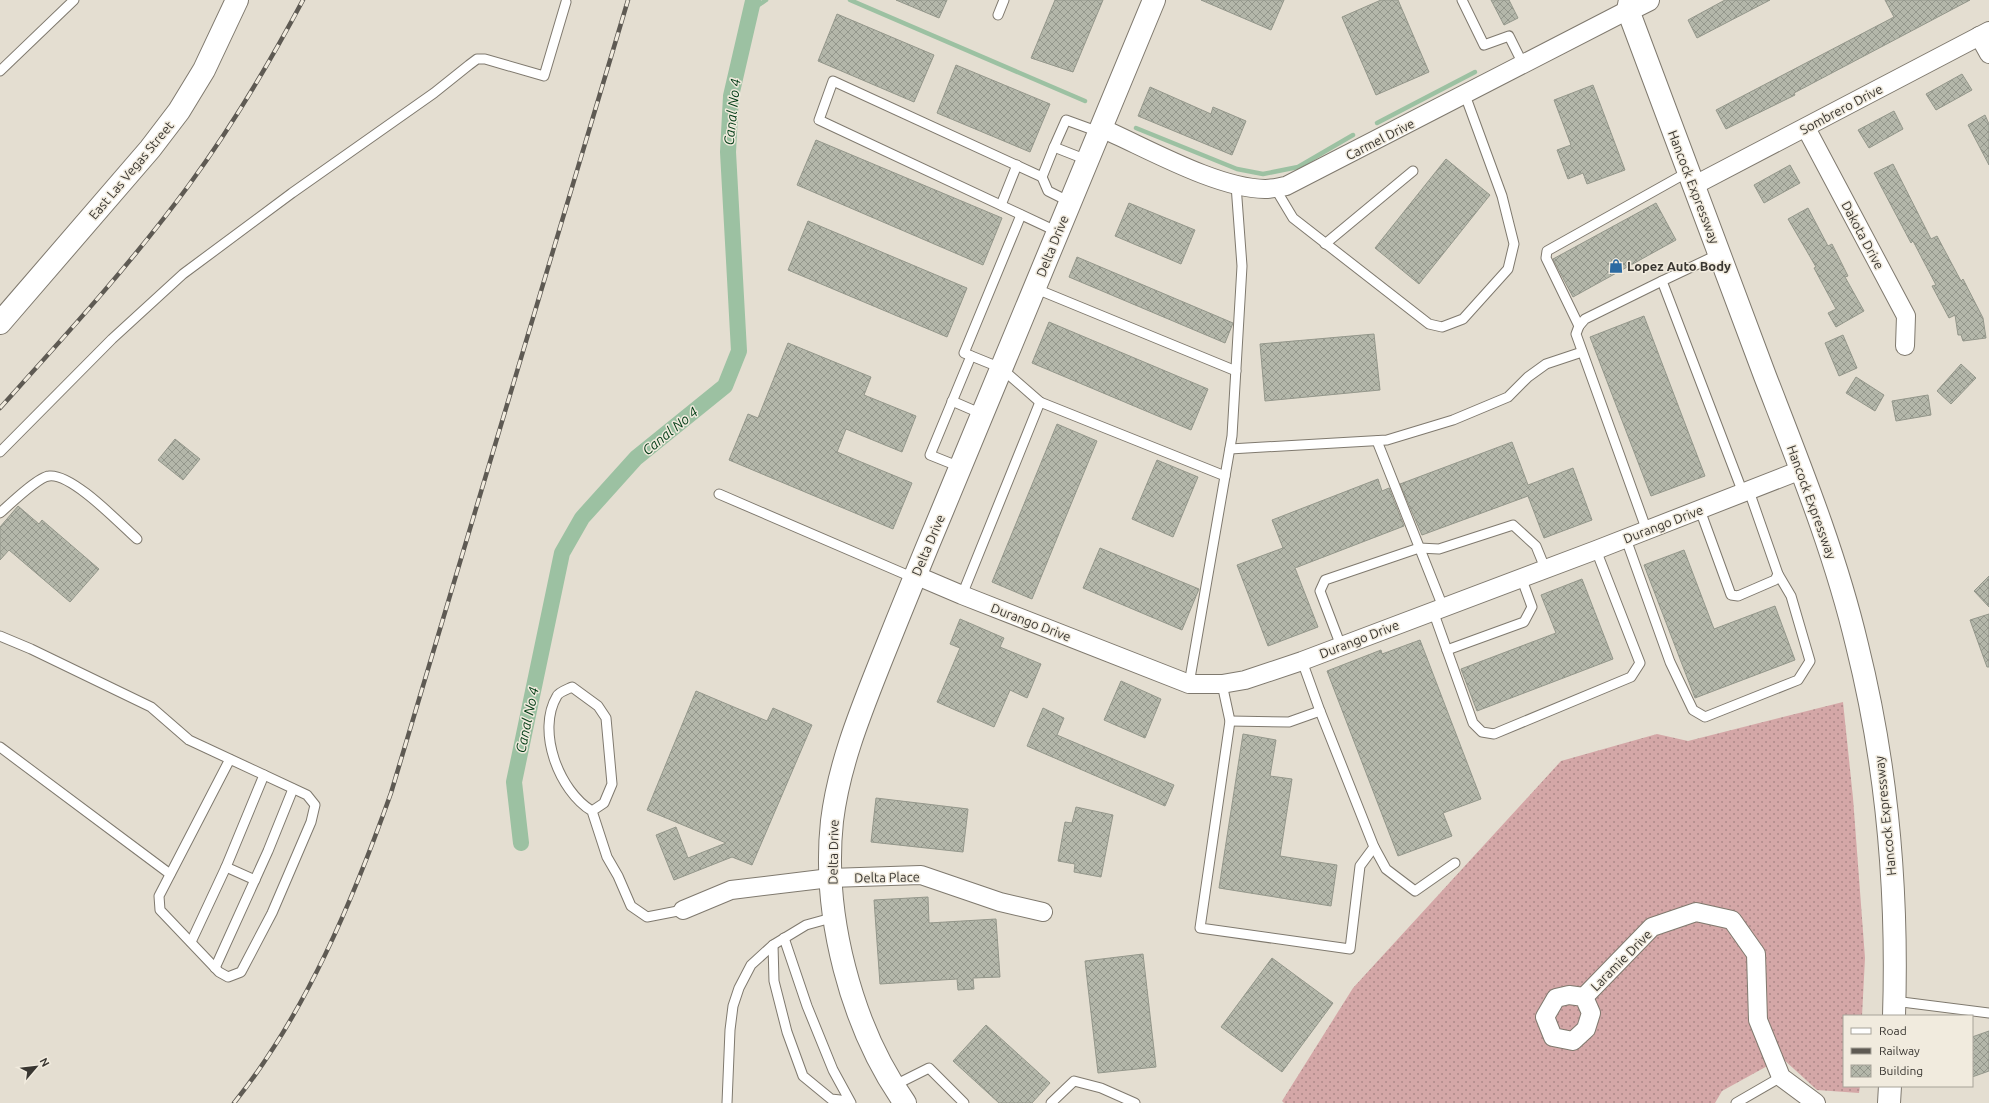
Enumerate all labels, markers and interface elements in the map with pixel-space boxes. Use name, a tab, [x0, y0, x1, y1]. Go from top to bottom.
water label: Canal No 4	[721, 78, 743, 146]
street label: Sombrero Drive	[1797, 81, 1885, 137]
street label: Carmel Drive	[1343, 116, 1417, 162]
street label: East Las Vegas Street	[86, 118, 176, 222]
street label: Hancock Expressway	[1666, 128, 1722, 246]
street label: Dakota Drive	[1839, 198, 1887, 272]
street label: Delta Drive	[1033, 213, 1071, 279]
shop icon: Lopez Auto Body	[1608, 258, 1624, 274]
place label: Lopez Auto Body	[1627, 259, 1731, 273]
water label: Canal No 4	[639, 404, 701, 458]
street label: Hancock Expressway	[1785, 443, 1839, 561]
street label: Durango Drive	[1621, 502, 1705, 546]
street label: Delta Drive	[909, 512, 947, 578]
street label: Durango Drive	[989, 600, 1073, 644]
street label: Durango Drive	[1317, 617, 1401, 661]
water label: Canal No 4	[512, 686, 542, 754]
street label: Hancock Expressway	[1872, 755, 1898, 877]
street label: Delta Drive	[825, 819, 841, 885]
street label: Delta Place	[854, 869, 920, 885]
street label: Laramie Drive	[1588, 927, 1654, 993]
legend	[1843, 1015, 1973, 1087]
text: Road	[1879, 1024, 1907, 1037]
text: Railway	[1879, 1044, 1920, 1057]
north arrow	[16, 1047, 56, 1087]
text: N	[38, 1056, 52, 1069]
text: Building	[1879, 1064, 1923, 1077]

